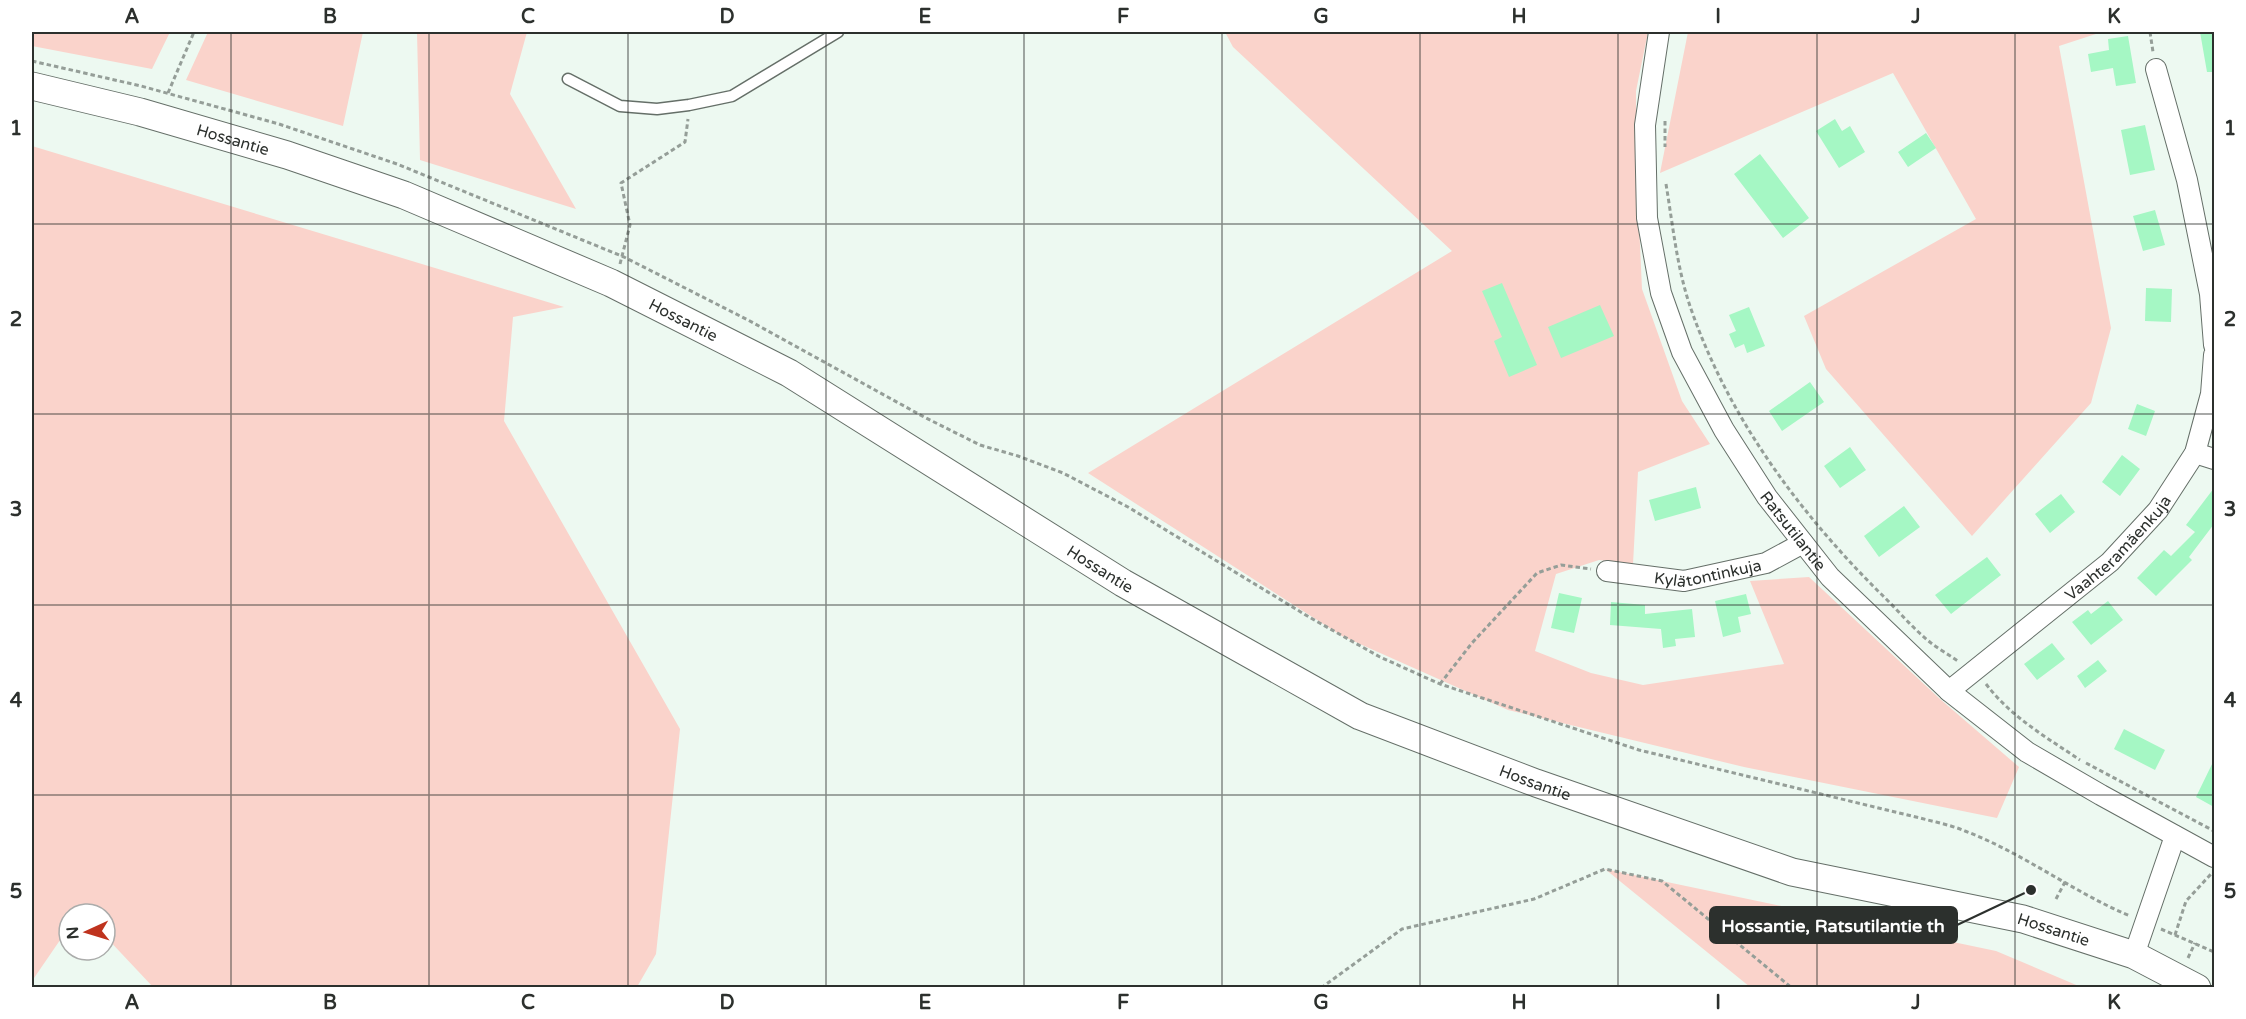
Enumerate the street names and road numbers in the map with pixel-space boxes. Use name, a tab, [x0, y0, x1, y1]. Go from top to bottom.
street label: Hossantie	[194, 120, 271, 160]
street label: Hossantie	[645, 295, 721, 346]
street label: Ratsutilantie	[1755, 488, 1830, 575]
street label: Vaahteramäenkuja	[2061, 492, 2176, 605]
street label: Hossantie	[1063, 541, 1137, 598]
street label: Kylätontinkuja	[1653, 555, 1763, 592]
street label: Hossantie	[1496, 761, 1573, 805]
street label: Hossantie	[2015, 909, 2092, 951]

